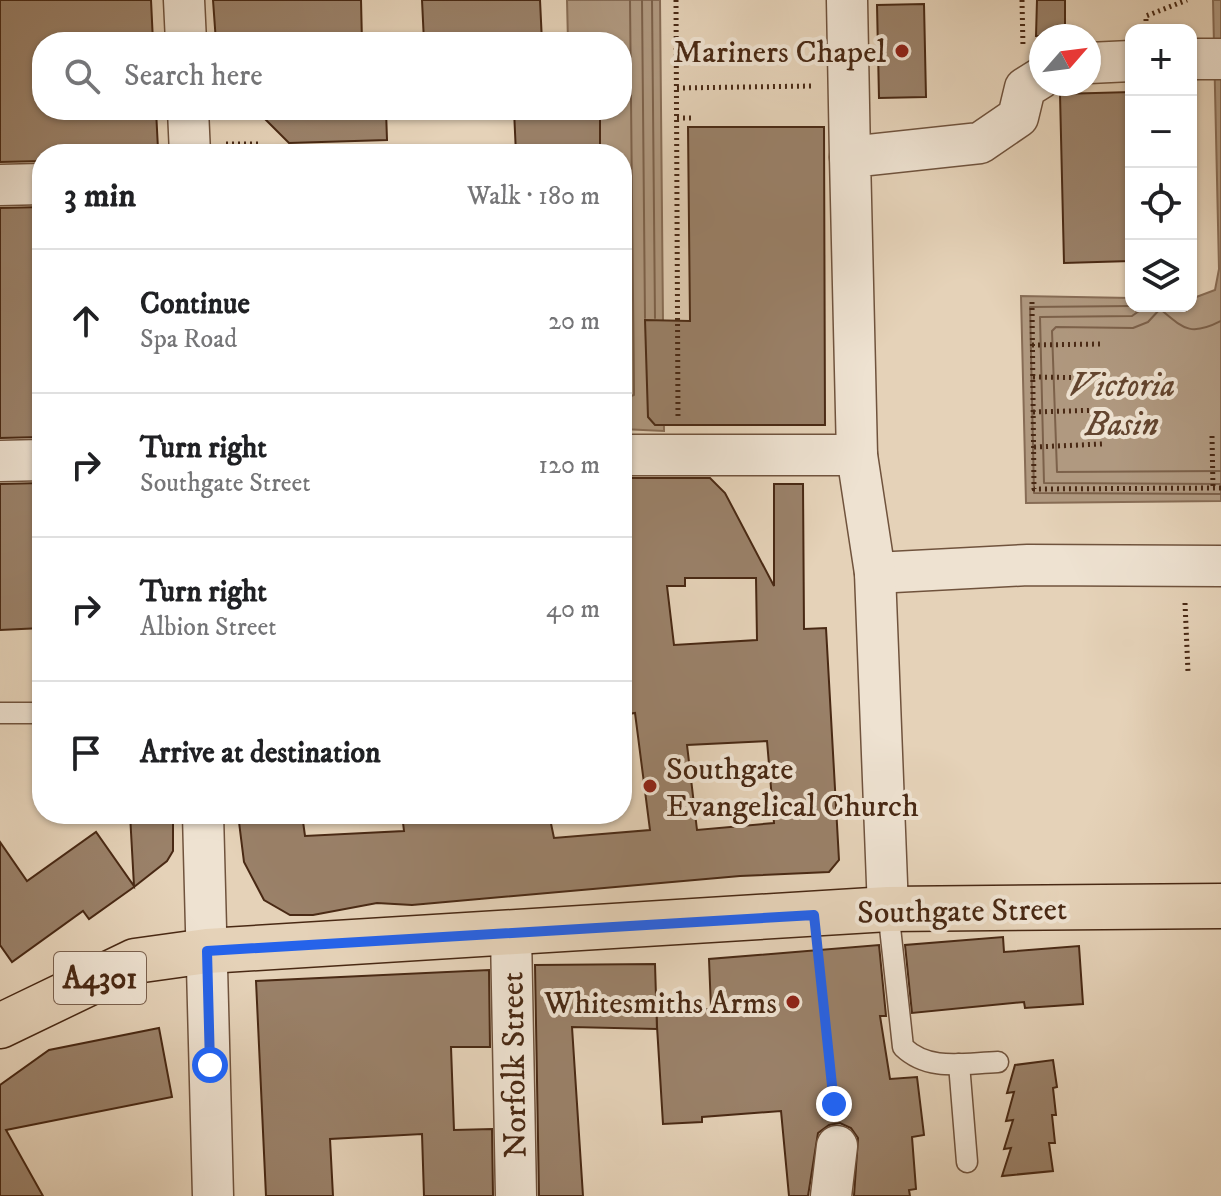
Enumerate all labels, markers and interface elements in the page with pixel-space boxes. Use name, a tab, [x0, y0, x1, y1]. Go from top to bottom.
north arrow	[1029, 24, 1101, 96]
map controls	[1125, 24, 1197, 312]
button: +	[1125, 24, 1197, 96]
search box	[32, 32, 632, 120]
place label: Mariners Chapel	[673, 33, 886, 73]
marker: Mariners Chapel	[893, 42, 911, 60]
icon: search	[60, 54, 104, 98]
text: Search here	[124, 58, 263, 95]
button: −	[1125, 96, 1197, 168]
button: locate	[1125, 168, 1197, 240]
text: 3 min	[64, 175, 136, 217]
text: Walk · 180 m	[467, 180, 600, 213]
button: layers	[1125, 240, 1197, 312]
text: Continue	[140, 286, 250, 323]
icon: ahead	[64, 299, 108, 343]
text: 20 m	[548, 305, 600, 338]
text: Spa Road	[140, 323, 237, 356]
water label: Victoria Basin	[1069, 365, 1175, 446]
text: Turn right	[140, 430, 267, 467]
icon: right	[64, 443, 108, 487]
text: 120 m	[539, 449, 600, 482]
text: Southgate Street	[140, 467, 311, 500]
text: Turn right	[140, 574, 267, 611]
icon: right	[64, 587, 108, 631]
text: 40 m	[546, 593, 600, 626]
text: Albion Street	[140, 611, 277, 644]
icon: arrive	[64, 731, 108, 775]
text: Arrive at destination	[140, 735, 381, 772]
place label: Southgate Evangelical Church	[666, 750, 919, 827]
marker: Southgate Evangelical Church	[641, 777, 659, 795]
street label: Southgate Street	[857, 890, 1067, 934]
road number: A4301	[54, 952, 146, 1004]
street label: Norfolk Street	[493, 971, 537, 1159]
place label: Whitesmiths Arms	[543, 984, 777, 1024]
marker: Whitesmiths Arms	[784, 993, 802, 1011]
route start	[192, 1047, 228, 1083]
route end	[816, 1086, 852, 1122]

